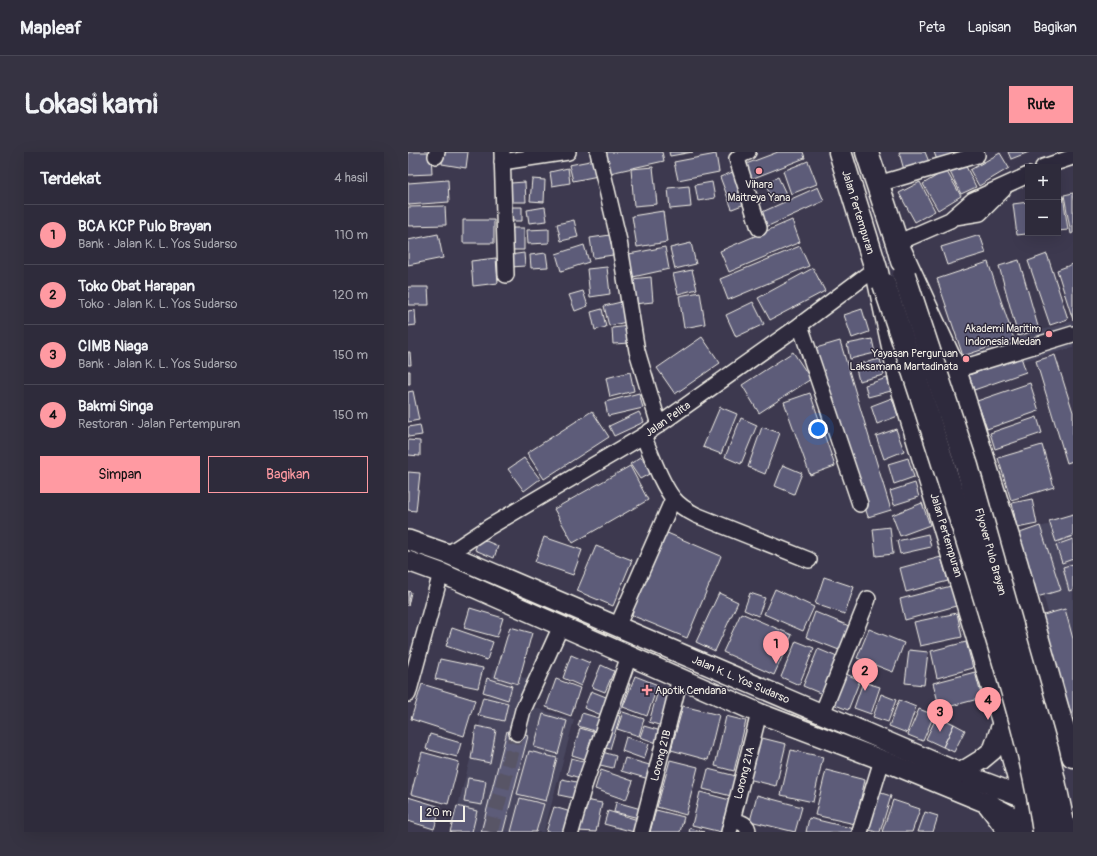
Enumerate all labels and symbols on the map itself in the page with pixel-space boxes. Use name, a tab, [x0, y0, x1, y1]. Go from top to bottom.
marker: Vihara Maitreya Yana	[754, 166, 764, 176]
street label: Jalan Pertempuran	[839, 169, 877, 256]
place label: Vihara Maitreya Yana	[728, 178, 790, 204]
place label: Akademi Maritim Indonesia Medan	[964, 322, 1041, 348]
marker: Akademi Maritim Indonesia Medan	[1044, 329, 1054, 339]
place label: Yayasan Perguruan Laksamana Martadinata	[849, 347, 958, 373]
marker: Yayasan Perguruan Laksamana Martadinata	[961, 354, 971, 364]
street label: Jalan Pelita	[643, 399, 693, 439]
your location	[808, 419, 828, 439]
street label: Jalan Pertempuran	[927, 492, 965, 579]
street label: Flyover Pulo Brayan	[972, 507, 1009, 597]
pin: 1	[763, 631, 789, 664]
street label: Jalan K. L. Yos Sudarso	[690, 653, 792, 706]
pin: 2	[852, 658, 878, 691]
place label: Apotik Cendana	[655, 684, 726, 697]
marker: Apotik Cendana	[642, 685, 652, 695]
pin: 4	[975, 687, 1001, 720]
pin: 3	[927, 699, 953, 732]
street label: Lorong 21B	[648, 728, 674, 783]
street label: Lorong 21A	[732, 745, 757, 800]
scale bar	[420, 804, 465, 823]

